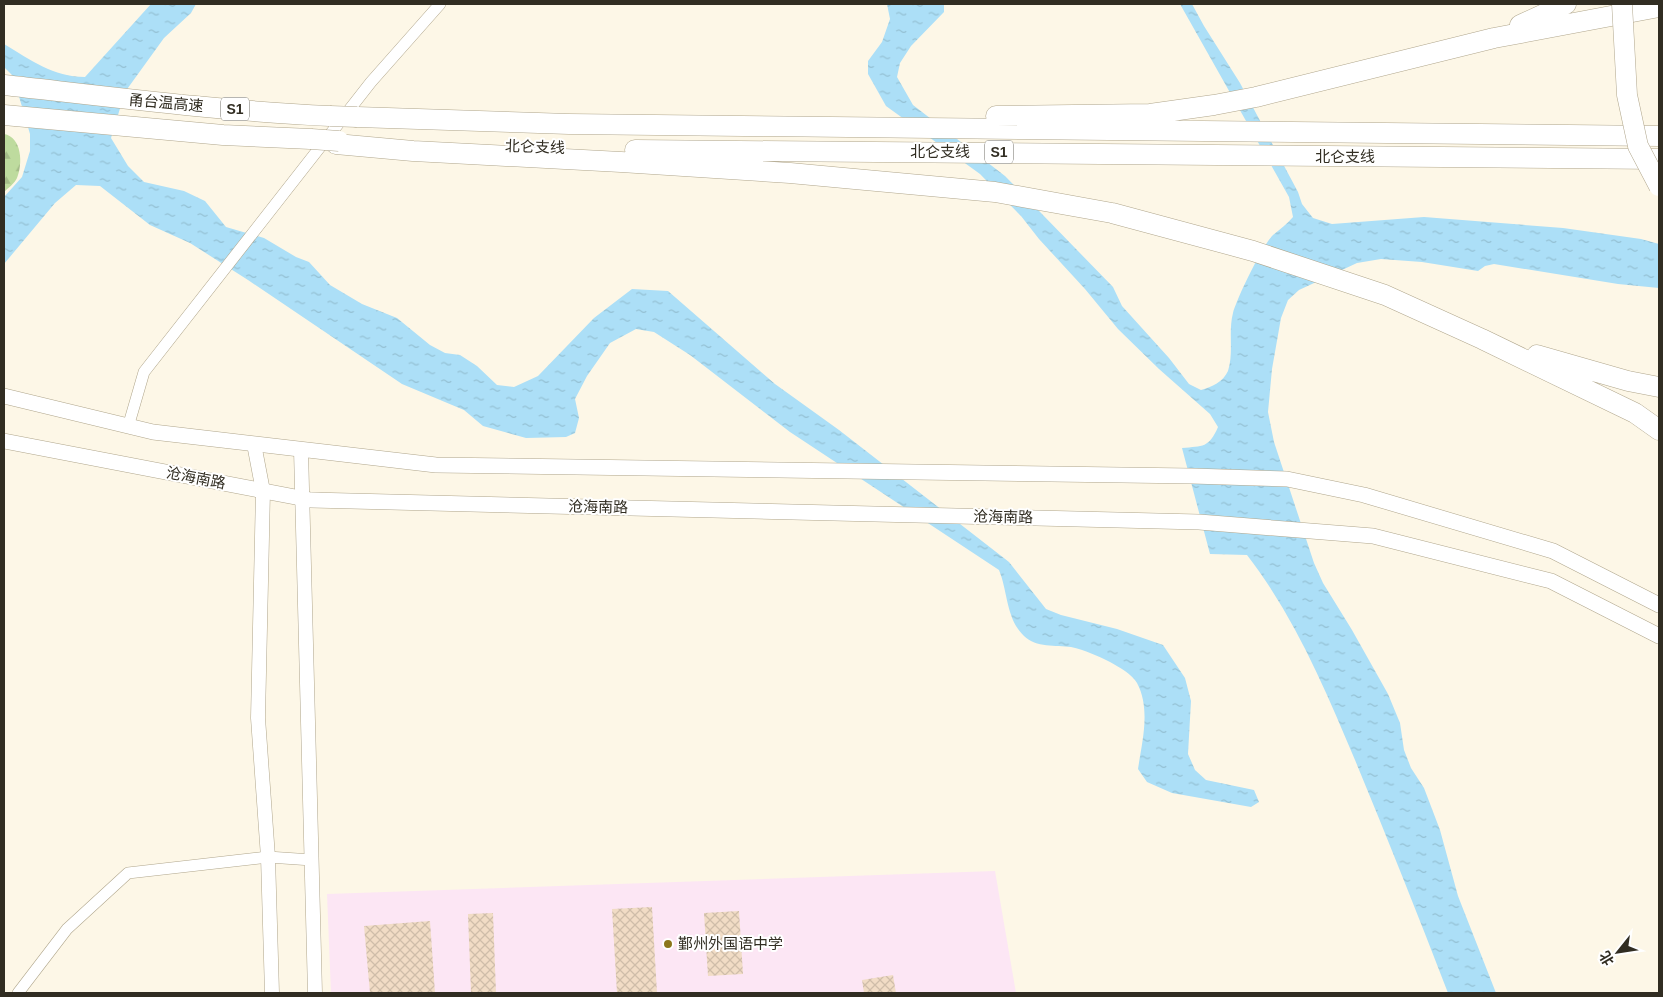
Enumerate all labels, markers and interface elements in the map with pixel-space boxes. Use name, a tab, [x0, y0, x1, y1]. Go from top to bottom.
street label: 甬台温高速	[128, 91, 204, 114]
road number: S1	[221, 98, 249, 120]
street label: 北仑支线	[505, 137, 565, 156]
road number: S1	[985, 140, 1013, 163]
street label: 北仑支线	[910, 143, 970, 160]
street label: 北仑支线	[1315, 148, 1375, 165]
street label: 沧海南路	[165, 463, 227, 492]
street label: 沧海南路	[568, 497, 628, 516]
street label: 沧海南路	[973, 507, 1033, 526]
north arrow	[1593, 927, 1643, 977]
place label: 鄞州外国语中学	[678, 935, 783, 952]
marker: 鄞州外国语中学	[662, 938, 674, 950]
text: 北	[1596, 948, 1617, 969]

